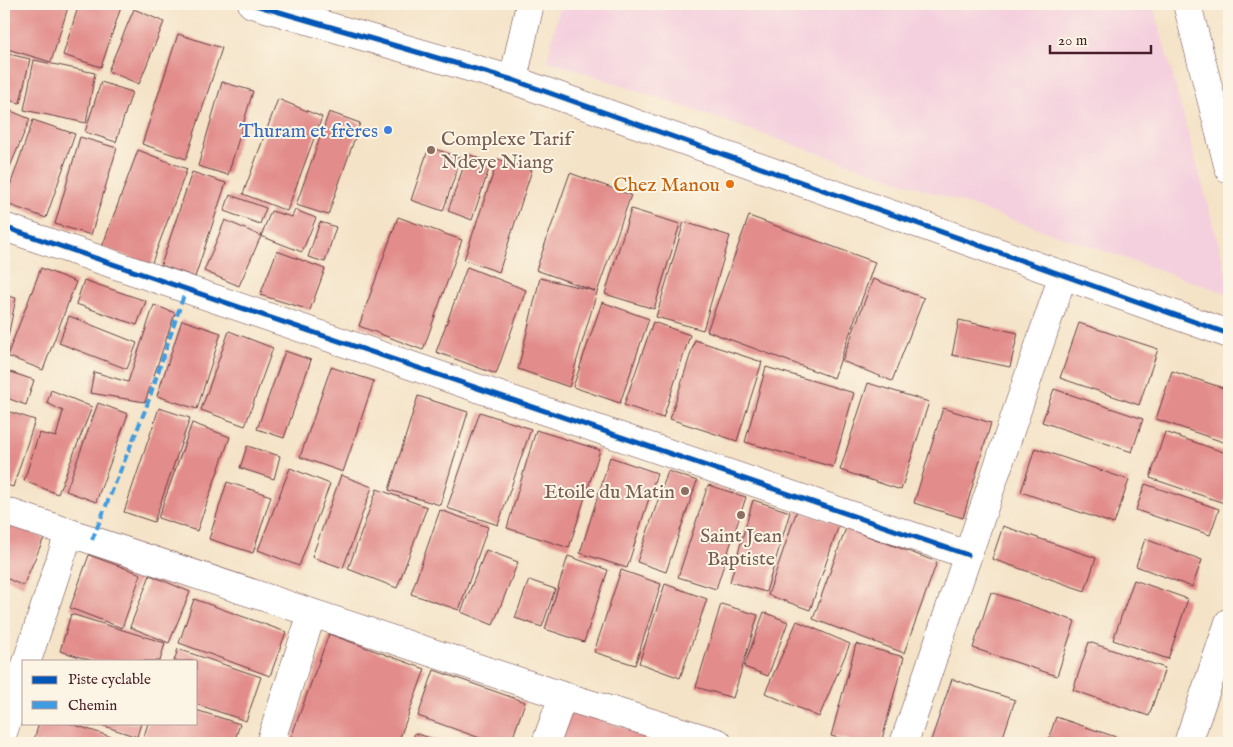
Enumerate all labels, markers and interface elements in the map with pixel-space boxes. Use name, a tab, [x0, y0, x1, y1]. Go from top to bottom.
scale bar	[1050, 22, 1152, 54]
text: 20 m	[1058, 31, 1088, 50]
place label: Thuram et frères	[239, 119, 378, 144]
marker: Thuram et frères	[382, 124, 394, 136]
place label: Complexe Tarif Ndeye Niang	[441, 127, 575, 175]
marker: Complexe Tarif Ndeye Niang	[425, 144, 437, 156]
place label: Chez Manou	[613, 173, 720, 198]
marker: Chez Manou	[724, 178, 736, 190]
place label: Etoile du Matin	[544, 480, 675, 505]
marker: Etoile du Matin	[679, 485, 691, 497]
marker: Saint Jean Baptiste	[735, 509, 747, 521]
place label: Saint Jean Baptiste	[700, 524, 782, 572]
legend	[22, 660, 198, 724]
text: Piste cyclable	[68, 670, 151, 689]
text: Chemin	[68, 696, 117, 715]

